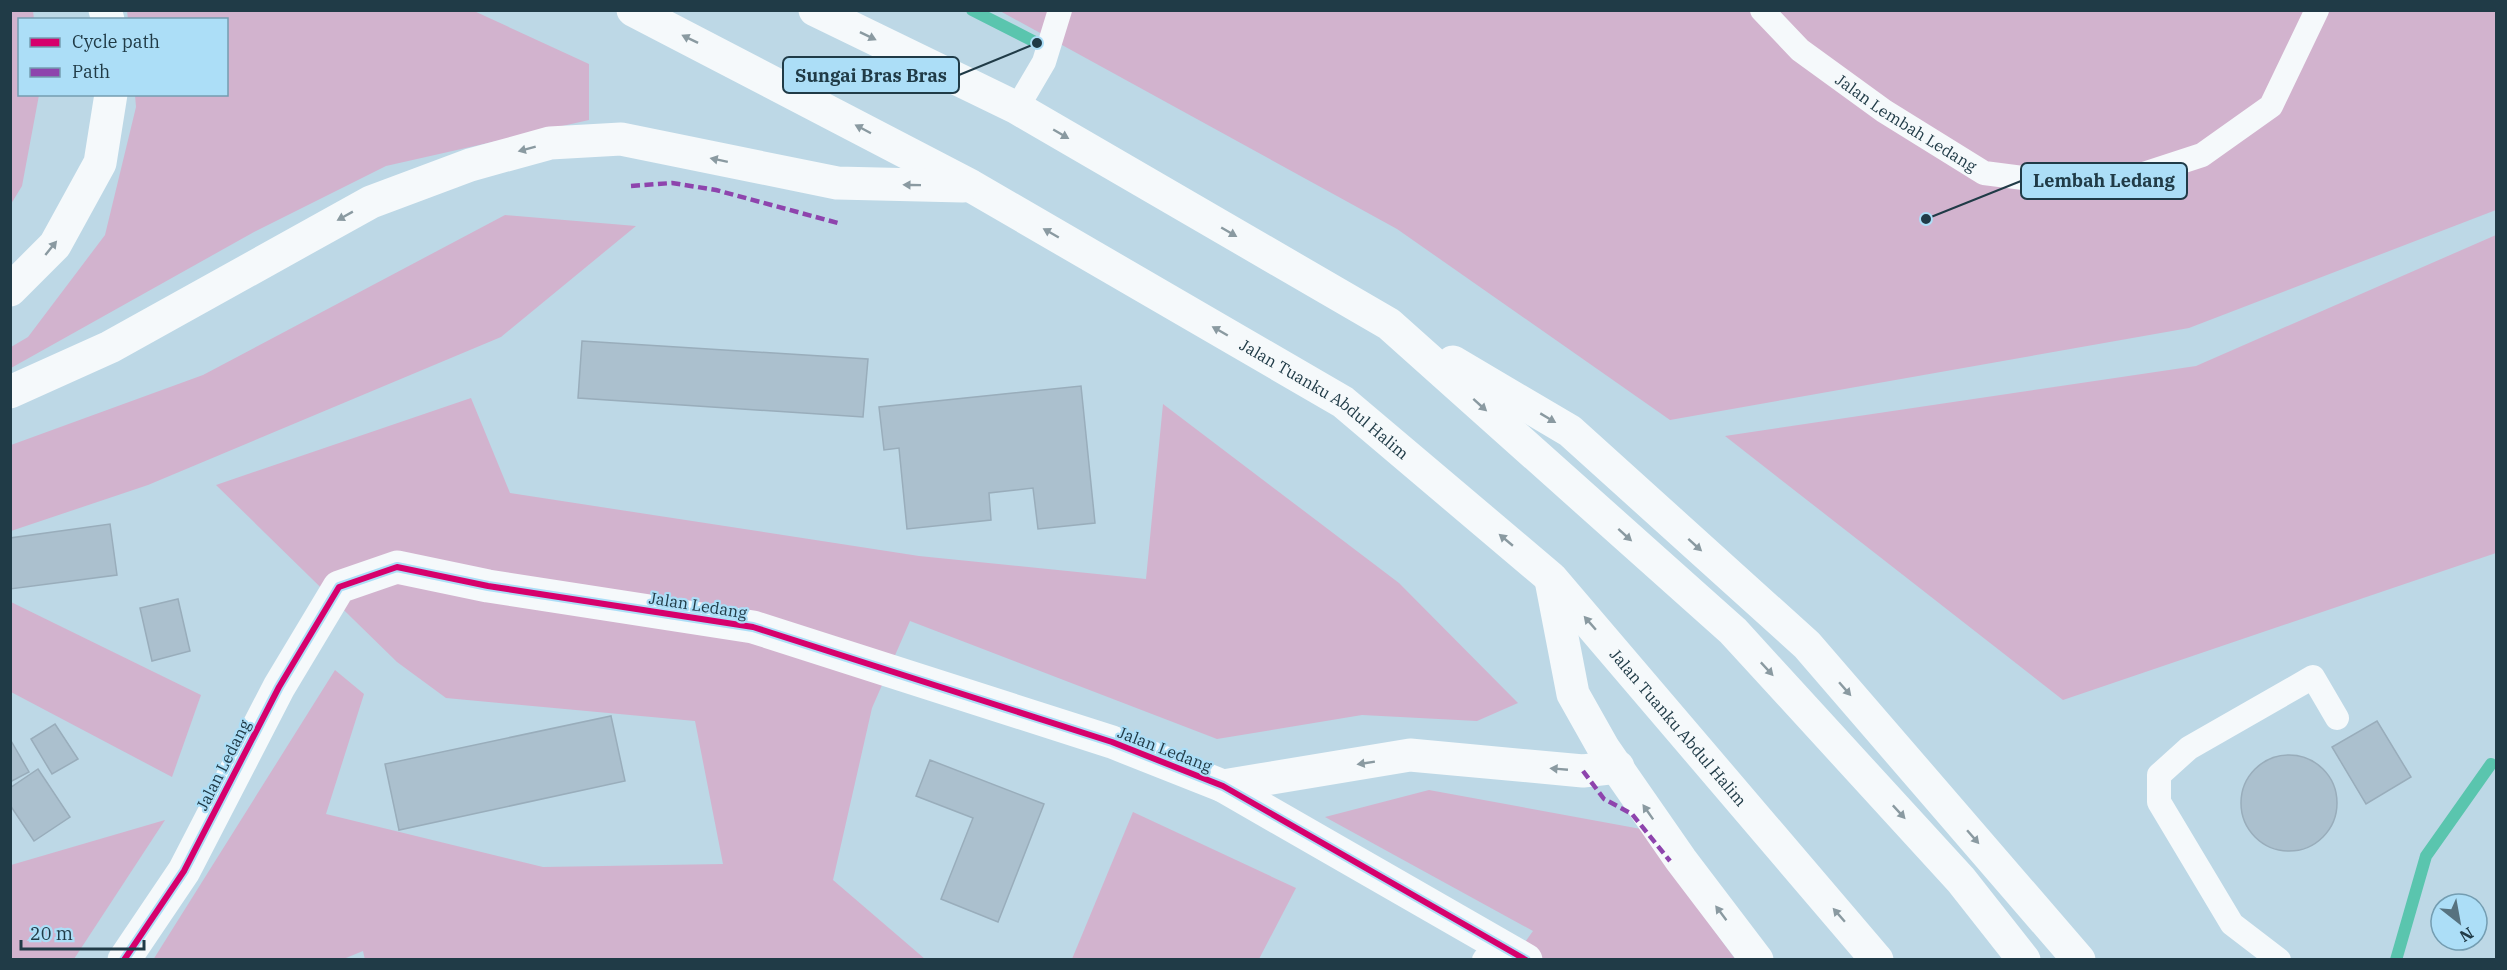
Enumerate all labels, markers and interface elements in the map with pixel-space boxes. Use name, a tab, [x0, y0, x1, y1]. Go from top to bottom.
legend	[18, 18, 228, 96]
text: Cycle path	[72, 30, 160, 53]
one-way arrow	[860, 31, 877, 41]
one-way arrow	[682, 34, 699, 44]
callout: Sungai Bras Bras	[783, 57, 959, 93]
text: Path	[72, 60, 110, 83]
text: Sungai Bras Bras	[795, 64, 947, 87]
street label: Jalan Lembah Ledang	[1832, 69, 1981, 176]
one-way arrow	[854, 125, 872, 135]
one-way arrow	[1053, 129, 1070, 139]
one-way arrow	[518, 145, 537, 155]
one-way arrow	[710, 155, 729, 164]
callout: Lembah Ledang	[2021, 163, 2187, 199]
text: Lembah Ledang	[2033, 169, 2176, 192]
one-way arrow	[903, 180, 922, 190]
one-way arrow	[336, 211, 353, 221]
one-way arrow	[1221, 226, 1237, 237]
one-way arrow	[1042, 228, 1059, 238]
one-way arrow	[44, 241, 57, 256]
one-way arrow	[1211, 326, 1228, 336]
street label: Jalan Tuanku Abdul Halim	[1236, 334, 1413, 463]
one-way arrow	[1472, 398, 1487, 412]
one-way arrow	[1540, 413, 1556, 424]
one-way arrow	[1617, 528, 1632, 541]
one-way arrow	[1498, 534, 1514, 547]
one-way arrow	[1688, 538, 1703, 552]
street label: Jalan Ledang	[648, 587, 749, 623]
one-way arrow	[1584, 616, 1597, 631]
street label: Jalan Tuanku Abdul Halim	[1606, 644, 1751, 810]
one-way arrow	[1760, 661, 1774, 676]
one-way arrow	[1838, 681, 1851, 696]
street label: Jalan Ledang	[192, 716, 255, 814]
street label: Jalan Ledang	[1115, 722, 1215, 776]
one-way arrow	[1356, 759, 1375, 768]
one-way arrow	[1550, 764, 1569, 774]
one-way arrow	[1642, 804, 1654, 820]
one-way arrow	[1892, 804, 1905, 819]
one-way arrow	[1966, 829, 1980, 844]
north arrow	[2429, 892, 2489, 952]
one-way arrow	[1716, 905, 1728, 920]
one-way arrow	[1833, 907, 1846, 923]
scale bar	[21, 913, 144, 951]
text: 20 m	[30, 922, 73, 945]
text: N	[2456, 923, 2477, 947]

